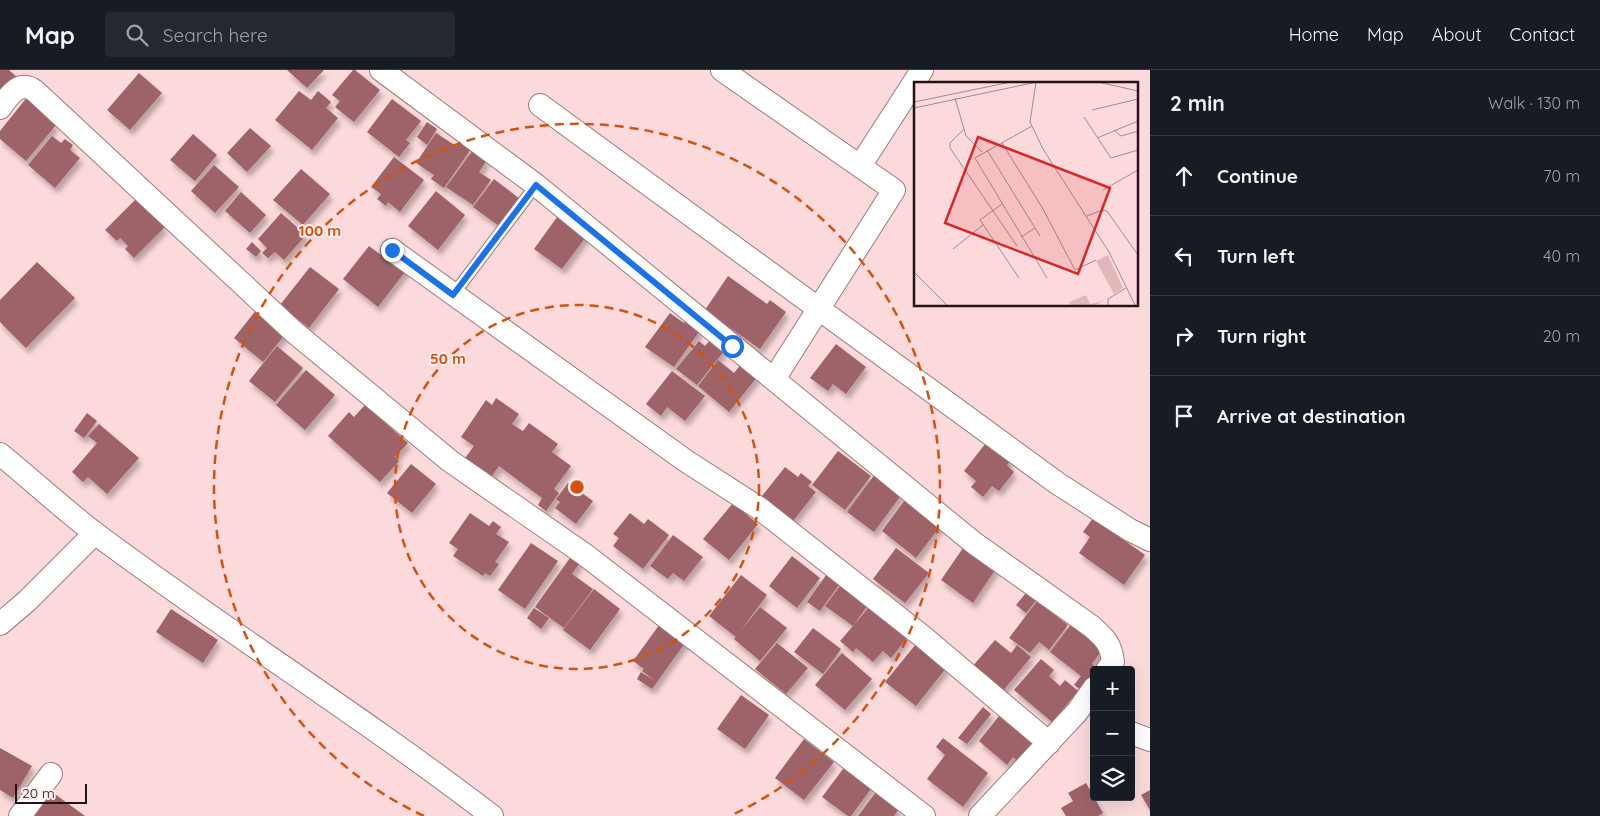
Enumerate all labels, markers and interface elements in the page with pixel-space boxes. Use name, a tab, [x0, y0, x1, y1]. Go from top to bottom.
search box	[105, 12, 455, 57]
text: Map	[25, 20, 75, 50]
icon: search	[123, 21, 151, 49]
text: Search here	[163, 23, 268, 47]
text: Home	[1289, 23, 1339, 46]
text: Map	[1367, 23, 1404, 46]
text: About	[1432, 23, 1482, 46]
text: Contact	[1510, 23, 1575, 46]
inset map	[914, 82, 1138, 306]
text: 2 min	[1170, 90, 1225, 116]
text: Walk · 130 m	[1488, 93, 1580, 113]
icon: ahead	[1170, 162, 1198, 190]
text: Continue	[1217, 164, 1298, 188]
text: 70 m	[1543, 166, 1580, 186]
text: 100 m	[299, 221, 341, 240]
route end	[381, 239, 404, 262]
icon: left	[1170, 242, 1198, 270]
text: Turn left	[1217, 244, 1295, 268]
text: 40 m	[1543, 246, 1580, 266]
icon: right	[1170, 322, 1198, 350]
text: Turn right	[1217, 324, 1306, 348]
text: 20 m	[1543, 326, 1580, 346]
route start	[721, 335, 744, 358]
text: 50 m	[430, 349, 466, 368]
icon: arrive	[1170, 402, 1198, 430]
text: Arrive at destination	[1217, 404, 1406, 428]
centre of rings	[568, 478, 586, 496]
map controls	[1090, 666, 1135, 801]
button: +	[1090, 666, 1135, 711]
button: −	[1090, 711, 1135, 756]
button: layers	[1090, 756, 1135, 801]
scale bar	[15, 781, 88, 804]
text: 20 m	[22, 784, 55, 802]

